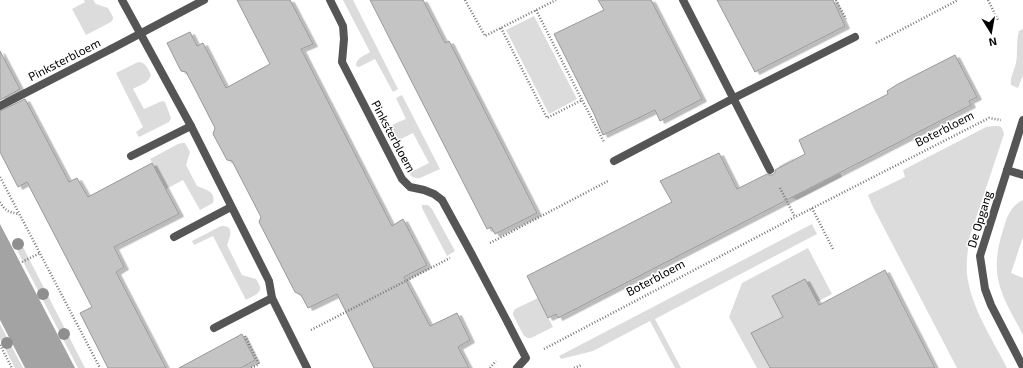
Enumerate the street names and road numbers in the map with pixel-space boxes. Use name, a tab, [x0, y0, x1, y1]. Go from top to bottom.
street label: Pinksterbloem	[26, 35, 102, 83]
street label: Pinksterbloem	[369, 98, 419, 174]
street label: Boterbloem	[912, 107, 976, 149]
street label: De Opgang	[964, 188, 994, 249]
street label: Boterbloem	[623, 256, 687, 298]

